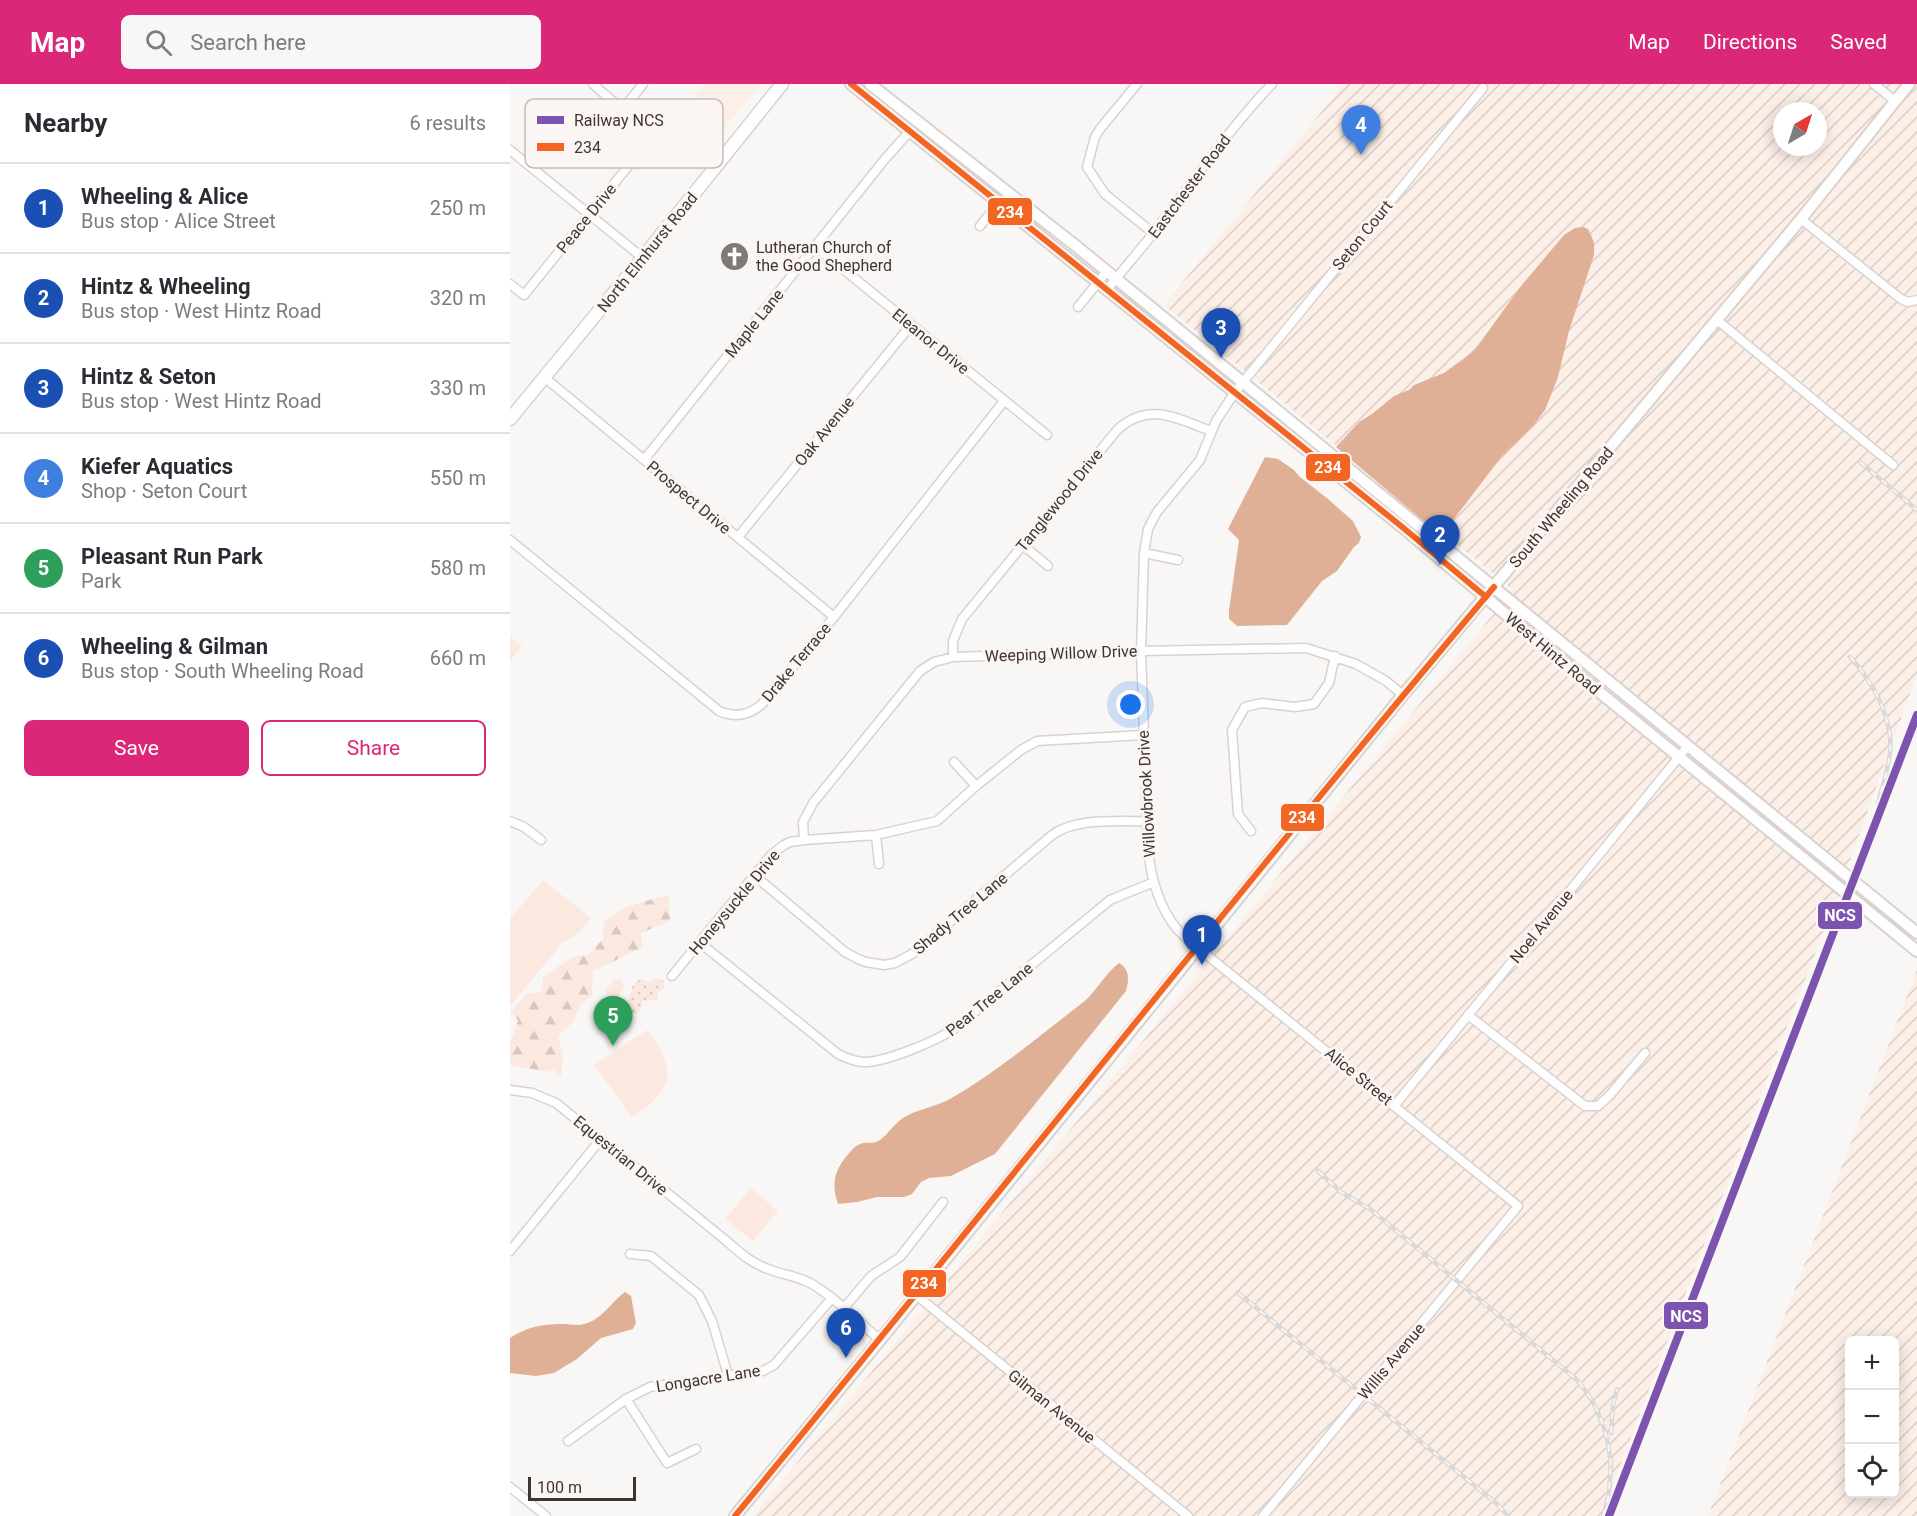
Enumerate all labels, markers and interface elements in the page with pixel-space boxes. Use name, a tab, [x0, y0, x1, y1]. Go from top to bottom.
search box	[121, 15, 541, 69]
text: Map	[30, 26, 85, 59]
icon: search	[142, 26, 175, 59]
text: Search here	[190, 30, 306, 55]
text: Map	[1628, 30, 1670, 54]
text: Directions	[1703, 30, 1797, 54]
text: Saved	[1830, 30, 1887, 54]
legend	[525, 99, 723, 168]
north arrow	[1773, 102, 1827, 156]
pin: 4	[1342, 106, 1380, 155]
text: Nearby	[24, 108, 107, 138]
text: 6 results	[410, 111, 486, 135]
text: Railway NCS	[574, 111, 664, 130]
street label: Eastchester Road	[1144, 131, 1235, 242]
text: 234	[574, 138, 601, 157]
street label: Peace Drive	[553, 180, 620, 257]
text: Wheeling & Alice	[81, 184, 248, 209]
street label: North Elmhurst Road	[593, 189, 702, 316]
text: 1	[38, 196, 49, 220]
text: 250 m	[430, 196, 486, 220]
line badge: 234	[987, 197, 1033, 226]
street label: Seton Court	[1328, 197, 1396, 274]
text: 234	[996, 203, 1024, 222]
text: Bus stop · Alice Street	[81, 209, 276, 233]
place label: Lutheran Church of the Good Shepherd	[756, 238, 892, 275]
church icon: Lutheran Church of the Good Shepherd	[719, 240, 751, 272]
text: Hintz & Wheeling	[81, 274, 251, 299]
street label: Maple Lane	[721, 285, 788, 361]
text: 2	[38, 286, 49, 310]
text: 320 m	[430, 286, 486, 310]
text: Bus stop · West Hintz Road	[81, 299, 322, 323]
street label: Eleanor Drive	[888, 305, 973, 378]
pin: 3	[1202, 308, 1240, 358]
text: Hintz & Seton	[81, 364, 216, 389]
text: 3	[38, 376, 49, 400]
text: 330 m	[430, 376, 486, 400]
text: Bus stop · West Hintz Road	[81, 389, 322, 413]
street label: Oak Avenue	[791, 393, 858, 470]
street label: South Wheeling Road	[1505, 443, 1617, 572]
street label: Tanglewood Drive	[1012, 445, 1107, 556]
line badge: 234	[1305, 453, 1351, 482]
text: Kiefer Aquatics	[81, 454, 233, 479]
street label: Prospect Drive	[643, 457, 735, 538]
text: 234	[1314, 458, 1342, 477]
text: 4	[38, 466, 49, 490]
text: 550 m	[430, 466, 486, 490]
text: Shop · Seton Court	[81, 479, 247, 503]
pin: 2	[1420, 516, 1460, 565]
text: Pleasant Run Park	[81, 544, 263, 569]
text: 5	[38, 556, 49, 580]
text: 580 m	[430, 556, 486, 580]
text: Park	[81, 569, 121, 593]
street label: West Hintz Road	[1501, 608, 1604, 699]
street label: Drake Terrace	[758, 619, 835, 706]
text: Wheeling & Gilman	[81, 634, 268, 659]
street label: Weeping Willow Drive	[984, 641, 1138, 666]
text: 6	[38, 646, 49, 670]
text: 660 m	[430, 646, 486, 670]
text: Bus stop · South Wheeling Road	[81, 659, 364, 683]
your location	[1116, 690, 1145, 719]
button: Save	[24, 720, 249, 776]
button: Share	[261, 720, 486, 776]
street label: Willowbrook Drive	[1134, 730, 1159, 858]
line badge: 234	[1280, 803, 1325, 832]
text: 234	[1288, 808, 1316, 827]
street label: Honeysuckle Drive	[685, 846, 784, 959]
street label: Shady Tree Lane	[909, 868, 1011, 958]
street label: Noel Avenue	[1506, 886, 1577, 967]
line badge: NCS	[1817, 901, 1863, 930]
text: NCS	[1824, 906, 1856, 925]
pin: 1	[1182, 916, 1222, 965]
street label: Pear Tree Lane	[942, 959, 1037, 1040]
pin: 5	[594, 996, 632, 1046]
street label: Alice Street	[1321, 1043, 1396, 1109]
street label: Equestrian Drive	[570, 1112, 672, 1199]
line badge: 234	[902, 1269, 947, 1298]
text: 234	[910, 1274, 938, 1293]
line badge: NCS	[1663, 1301, 1709, 1330]
text: NCS	[1670, 1307, 1702, 1326]
pin: 6	[826, 1308, 866, 1358]
street label: Willis Avenue	[1354, 1319, 1429, 1404]
map controls	[1845, 1336, 1899, 1498]
button: +	[1845, 1336, 1899, 1390]
street label: Longacre Lane	[655, 1361, 761, 1396]
street label: Gilman Avenue	[1004, 1365, 1099, 1447]
button: −	[1845, 1390, 1899, 1444]
button: locate	[1845, 1444, 1899, 1498]
scale bar	[528, 1474, 636, 1502]
text: 100 m	[537, 1478, 582, 1497]

